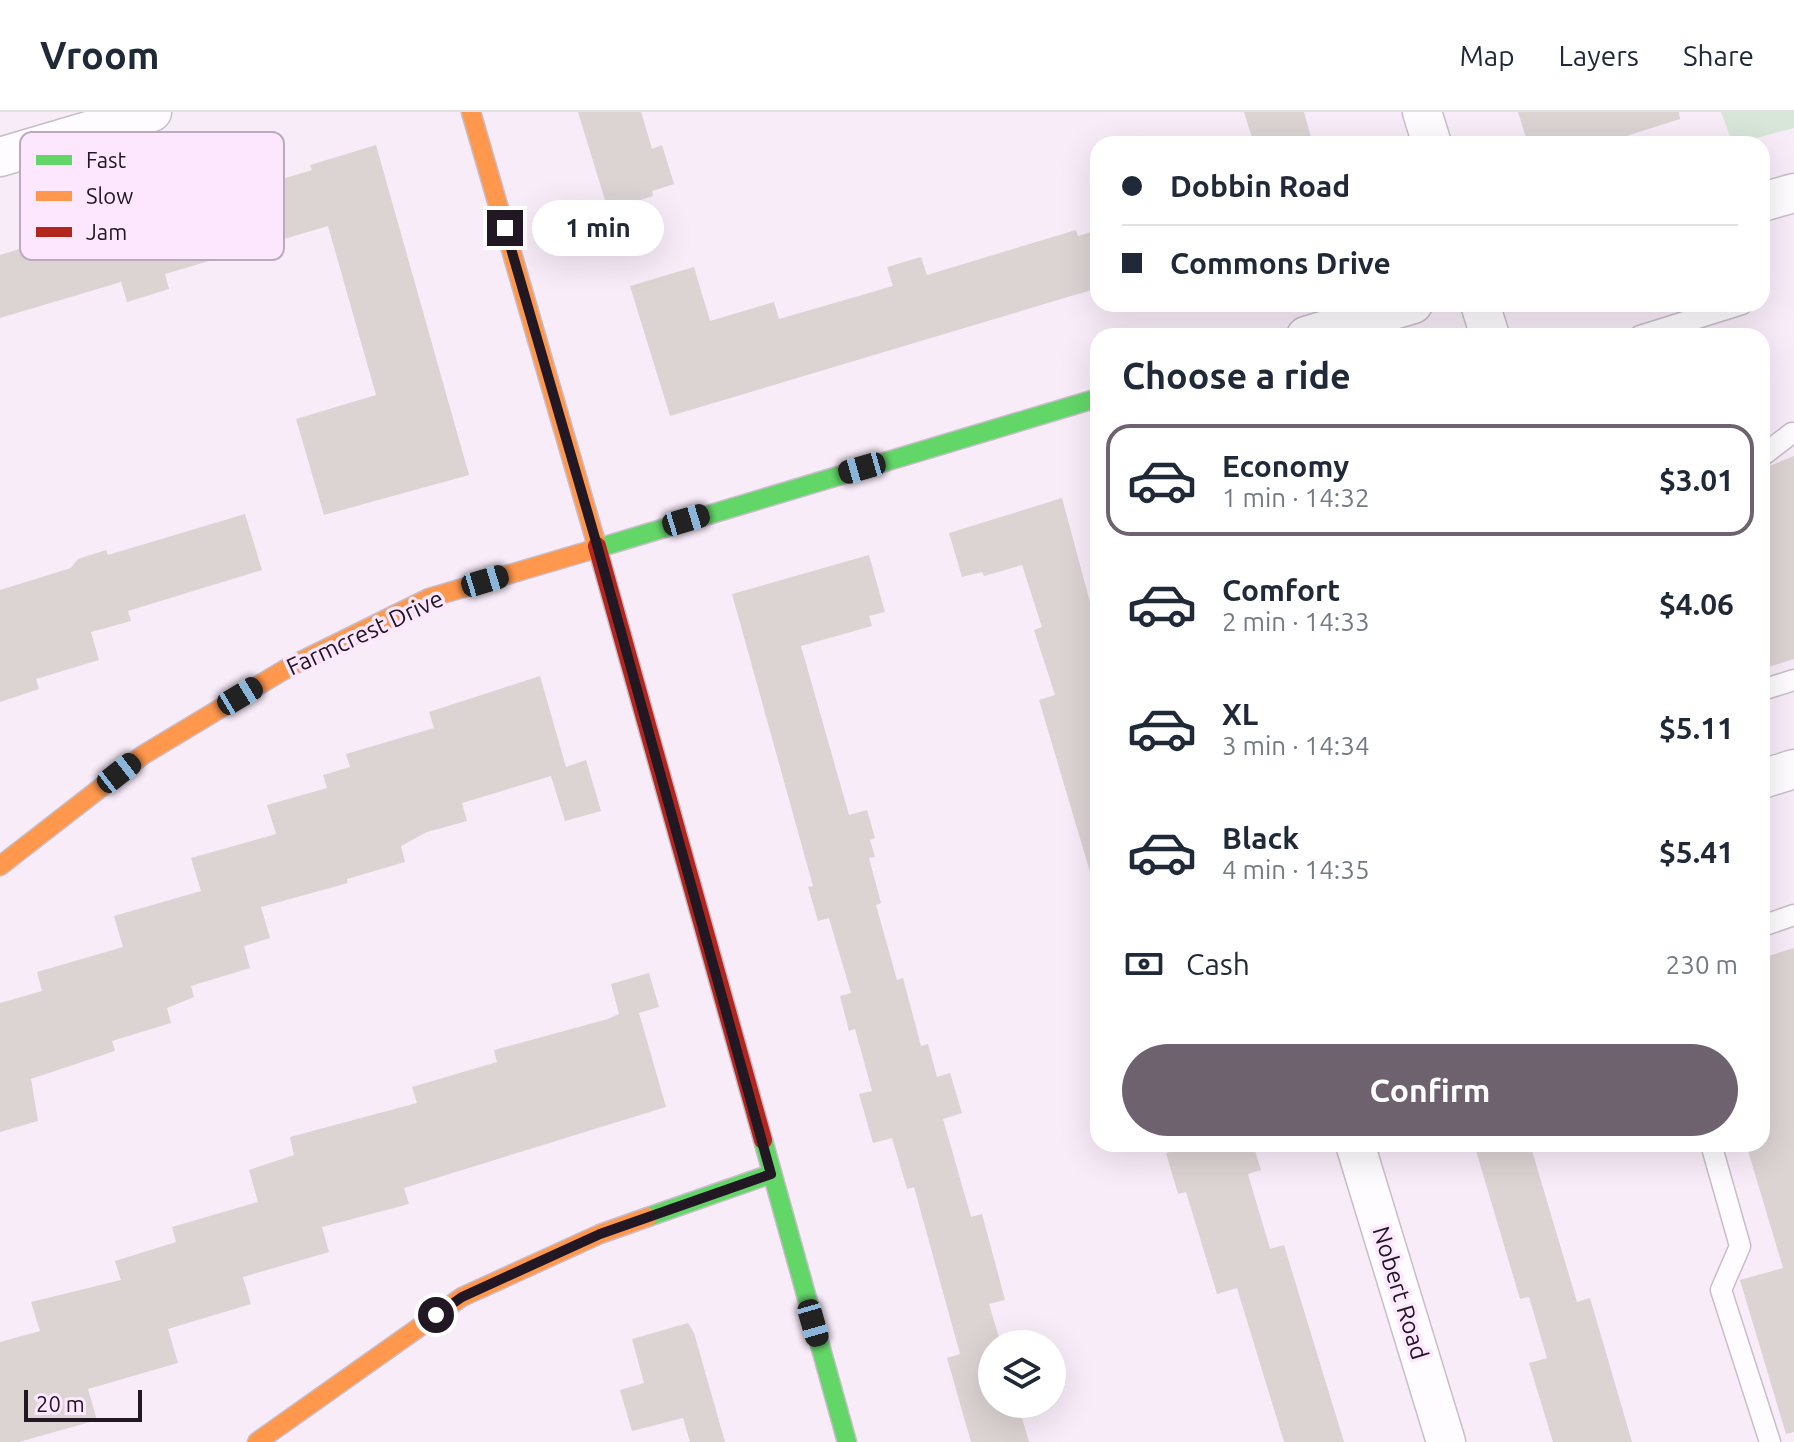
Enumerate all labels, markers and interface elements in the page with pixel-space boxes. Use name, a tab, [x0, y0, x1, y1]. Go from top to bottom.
text: Vroom	[40, 34, 160, 76]
text: Map	[1459, 40, 1515, 71]
text: Layers	[1559, 40, 1639, 71]
text: Share	[1683, 40, 1754, 71]
legend	[20, 132, 284, 260]
text: Fast	[86, 147, 127, 172]
text: Dobbin Road	[1170, 169, 1350, 203]
text: Slow	[86, 183, 133, 208]
callout: 1 min	[533, 200, 665, 256]
route end	[487, 210, 523, 246]
text: 1 min	[565, 213, 631, 242]
text: Jam	[86, 219, 127, 244]
text: Commons Drive	[1170, 246, 1391, 280]
text: Choose a ride	[1122, 355, 1351, 396]
icon: car	[1126, 444, 1198, 516]
text: Economy	[1222, 449, 1349, 483]
car	[836, 450, 888, 486]
text: $3.01	[1659, 463, 1734, 497]
text: 1 min · 14:32	[1222, 483, 1370, 512]
car	[660, 502, 712, 538]
car	[459, 563, 511, 599]
icon: car	[1126, 568, 1198, 640]
text: Comfort	[1222, 573, 1340, 607]
street label: Farmcrest Drive	[282, 585, 447, 681]
text: $4.06	[1659, 587, 1734, 621]
text: 2 min · 14:33	[1222, 607, 1370, 636]
car	[213, 673, 267, 719]
icon: car	[1126, 692, 1198, 764]
text: XL	[1222, 697, 1258, 731]
text: $5.11	[1659, 711, 1734, 745]
text: 3 min · 14:34	[1222, 731, 1370, 760]
car	[93, 749, 145, 797]
icon: car	[1126, 816, 1198, 888]
text: Black	[1222, 821, 1299, 855]
text: $5.41	[1659, 835, 1734, 869]
text: 4 min · 14:35	[1222, 855, 1370, 884]
icon: cash	[1122, 942, 1166, 986]
text: Cash	[1186, 947, 1250, 981]
text: 230 m	[1666, 950, 1738, 979]
button: Confirm	[1122, 1044, 1738, 1136]
street label: Nobert Road	[1367, 1223, 1434, 1363]
route start	[418, 1297, 454, 1333]
car	[795, 1297, 831, 1349]
map controls	[978, 1330, 1066, 1418]
button: layers	[978, 1330, 1066, 1418]
scale bar	[24, 1386, 142, 1422]
text: 20 m	[36, 1391, 85, 1416]

